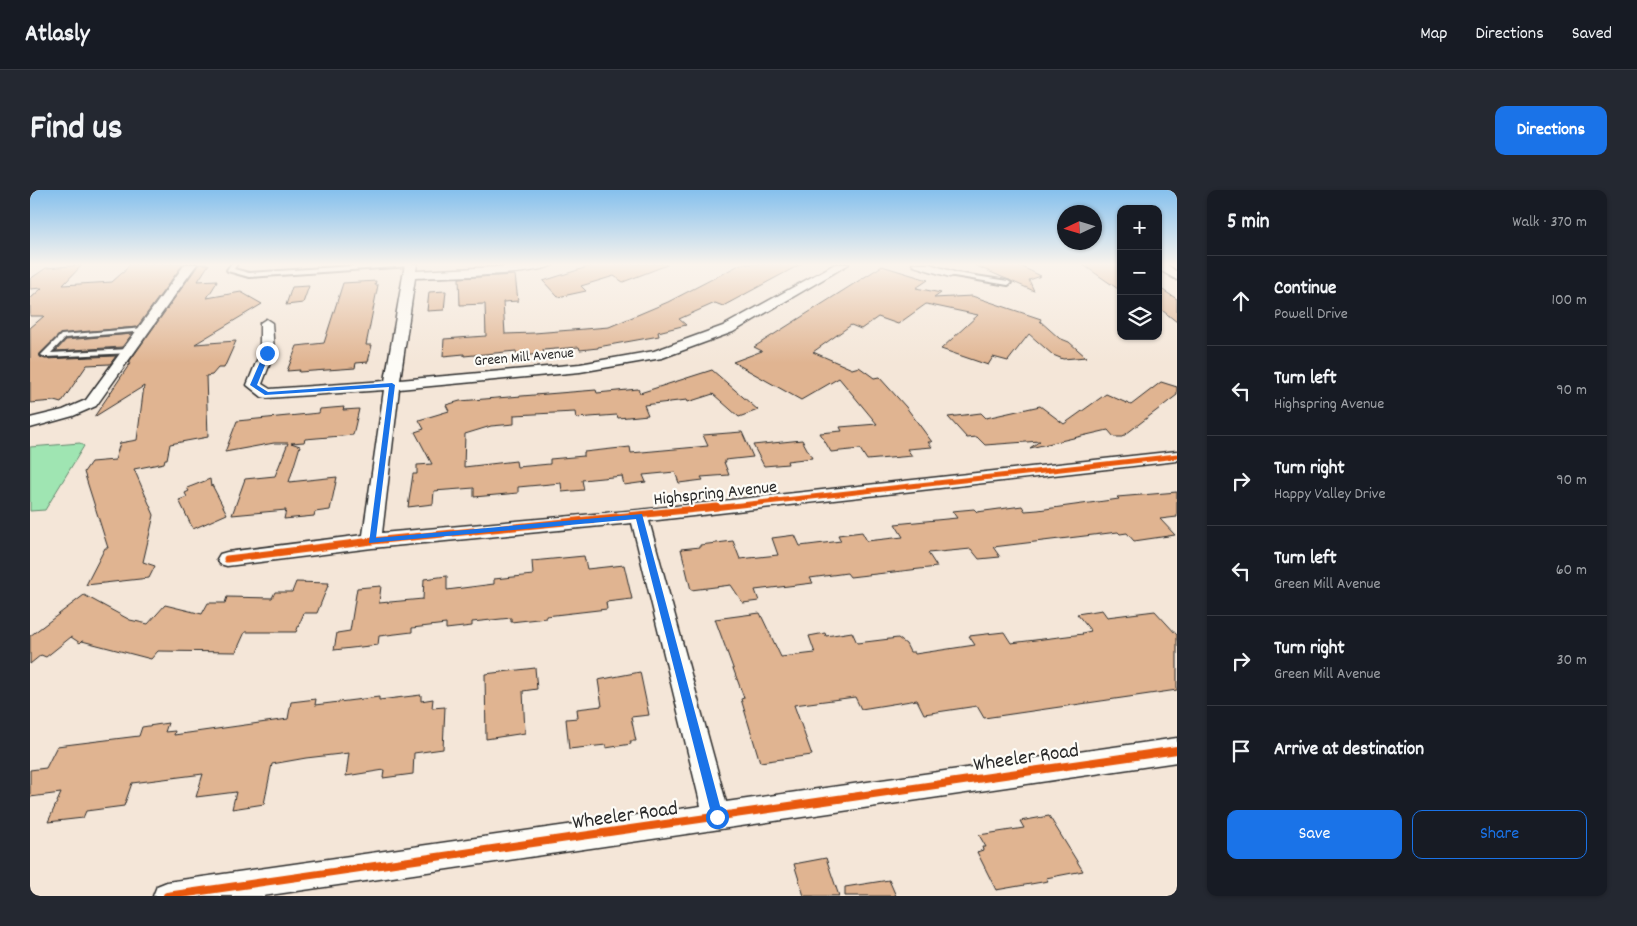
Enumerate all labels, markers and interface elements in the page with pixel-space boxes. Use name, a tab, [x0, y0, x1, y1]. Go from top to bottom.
text: Atlasly	[25, 18, 89, 52]
text: Map	[1420, 22, 1447, 47]
text: Directions	[1475, 22, 1544, 47]
text: Saved	[1572, 22, 1612, 47]
text: Find us	[30, 105, 122, 155]
button: Directions	[1495, 106, 1607, 155]
north arrow	[1057, 205, 1102, 250]
map controls	[1117, 205, 1162, 340]
button: +	[1117, 205, 1162, 250]
text: 5 min	[1227, 208, 1270, 238]
text: Walk · 370 m	[1512, 211, 1587, 234]
button: −	[1117, 250, 1162, 295]
text: Continue	[1274, 276, 1336, 303]
icon: ahead	[1227, 287, 1255, 315]
text: 100 m	[1551, 289, 1587, 312]
button: layers	[1117, 295, 1162, 340]
text: Powell Drive	[1274, 303, 1348, 326]
route end	[256, 342, 279, 365]
street label: Green Mill Avenue	[473, 343, 575, 373]
text: Turn left	[1274, 366, 1337, 393]
icon: left	[1227, 377, 1255, 405]
text: 90 m	[1556, 379, 1587, 402]
text: Highspring Avenue	[1274, 393, 1384, 416]
text: Turn right	[1274, 456, 1345, 483]
icon: right	[1227, 467, 1255, 495]
text: 90 m	[1556, 469, 1587, 492]
street label: Highspring Avenue	[652, 476, 778, 513]
text: Happy Valley Drive	[1274, 483, 1385, 506]
text: Turn left	[1274, 546, 1337, 573]
icon: left	[1227, 557, 1255, 585]
text: 60 m	[1556, 559, 1587, 582]
text: Green Mill Avenue	[1274, 573, 1381, 596]
text: Turn right	[1274, 636, 1345, 663]
icon: right	[1227, 647, 1255, 675]
text: 30 m	[1557, 649, 1587, 672]
text: Green Mill Avenue	[1274, 663, 1381, 686]
street label: Wheeler Road	[972, 737, 1081, 781]
icon: arrive	[1227, 737, 1255, 765]
text: Arrive at destination	[1274, 737, 1424, 764]
street label: Wheeler Road	[571, 795, 680, 839]
route start	[706, 806, 729, 829]
button: Save	[1227, 810, 1402, 859]
button: Share	[1412, 810, 1587, 859]

